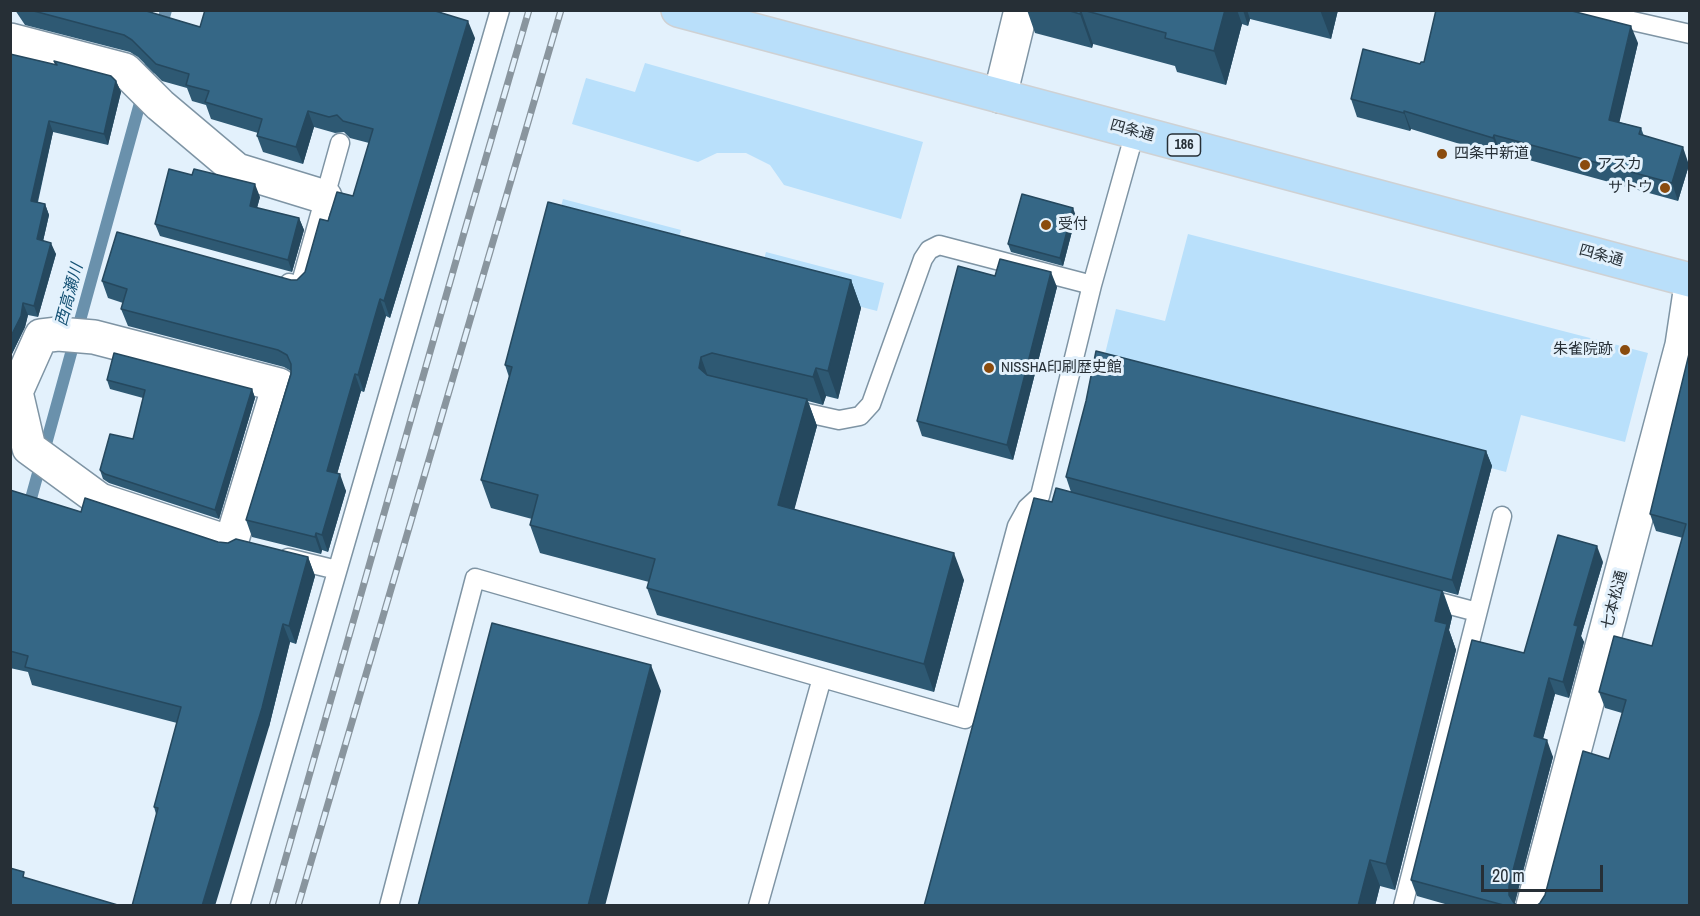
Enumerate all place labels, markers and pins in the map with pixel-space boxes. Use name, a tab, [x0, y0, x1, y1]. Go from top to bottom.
place label: 四条中新道	[1454, 145, 1529, 163]
marker: 四条中新道	[1435, 147, 1449, 161]
place label: アスカ	[1597, 156, 1642, 174]
marker: アスカ	[1578, 158, 1592, 172]
place label: サトウ	[1608, 179, 1653, 197]
marker: サトウ	[1658, 181, 1672, 195]
place label: 受付	[1058, 216, 1088, 234]
marker: 受付	[1039, 218, 1053, 232]
place label: 朱雀院跡	[1553, 341, 1613, 359]
marker: 朱雀院跡	[1618, 343, 1632, 357]
place label: NISSHA印刷歴史館	[1001, 359, 1122, 377]
marker: NISSHA印刷歴史館	[982, 361, 996, 375]

